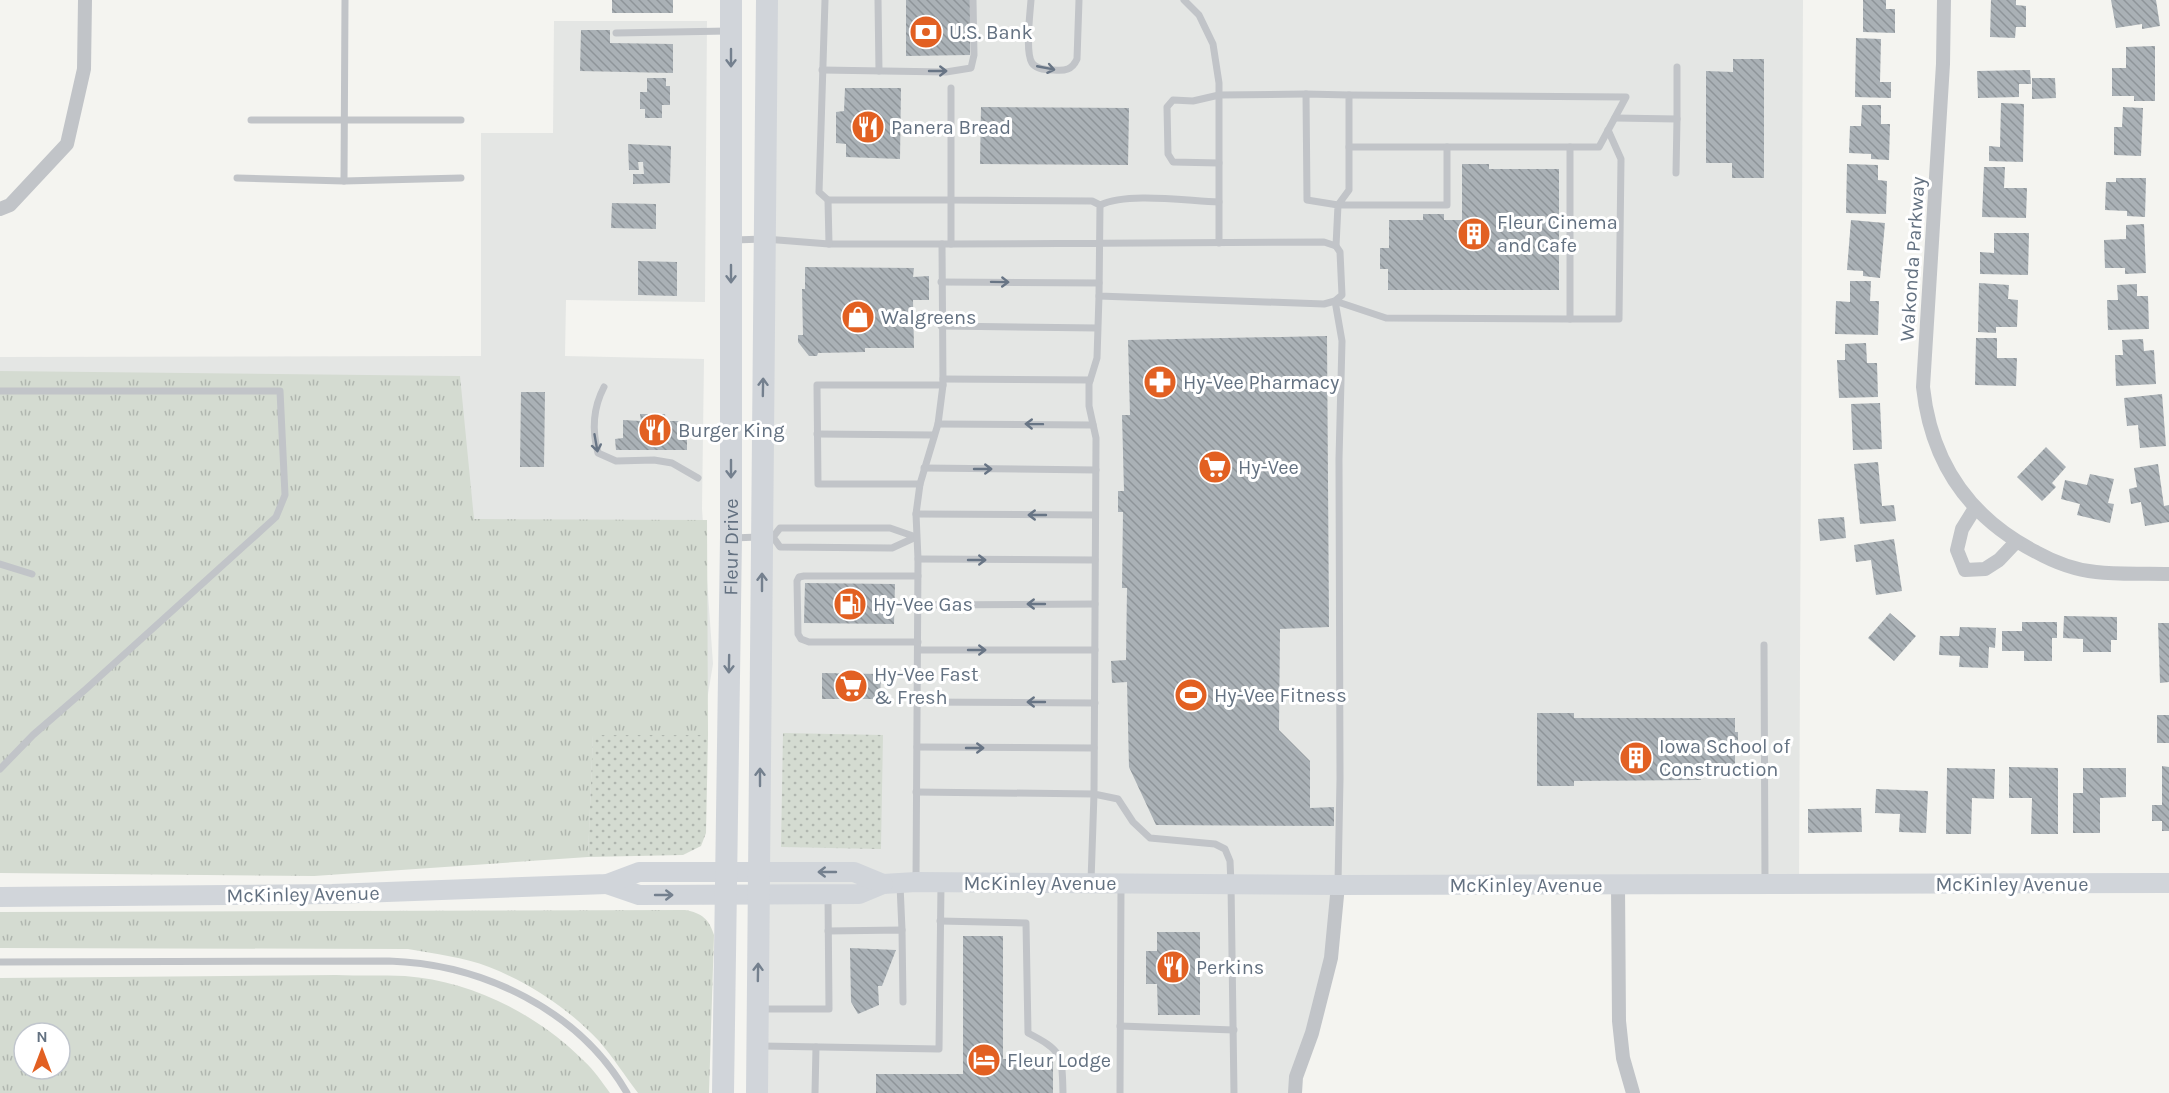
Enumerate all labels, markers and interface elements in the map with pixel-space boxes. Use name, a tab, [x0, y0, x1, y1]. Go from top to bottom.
bank icon: U.S. Bank	[908, 14, 944, 50]
place label: U.S. Bank	[949, 21, 1033, 44]
one-way arrow	[725, 48, 737, 68]
one-way arrow	[1036, 63, 1055, 74]
one-way arrow	[927, 66, 947, 77]
restaurant icon: Panera Bread	[850, 109, 886, 145]
place label: Panera Bread	[891, 116, 1011, 139]
street label: Wakonda Parkway	[1895, 176, 1930, 342]
place label: Fleur Cinema and Cafe	[1497, 211, 1618, 257]
building icon: Fleur Cinema and Cafe	[1456, 216, 1492, 252]
one-way arrow	[725, 264, 737, 284]
one-way arrow	[989, 277, 1009, 288]
shop icon: Walgreens	[840, 299, 876, 335]
place label: Walgreens	[881, 306, 977, 329]
pharmacy icon: Hy-Vee Pharmacy	[1142, 364, 1178, 400]
place label: Hy-Vee Pharmacy	[1183, 371, 1339, 394]
one-way arrow	[757, 377, 769, 397]
restaurant icon: Burger King	[637, 412, 673, 448]
place label: Burger King	[678, 419, 784, 442]
one-way arrow	[1025, 419, 1045, 430]
one-way arrow	[591, 433, 602, 452]
supermarket icon: Hy-Vee	[1197, 449, 1233, 485]
place label: Hy-Vee	[1238, 456, 1299, 479]
one-way arrow	[725, 459, 737, 479]
one-way arrow	[972, 463, 992, 475]
street label: Fleur Drive	[719, 498, 743, 596]
one-way arrow	[1027, 509, 1047, 520]
one-way arrow	[966, 554, 986, 565]
one-way arrow	[756, 572, 768, 592]
fuel station icon: Hy-Vee Gas	[832, 586, 868, 622]
place label: Hy-Vee Gas	[873, 593, 973, 616]
one-way arrow	[1027, 598, 1047, 610]
one-way arrow	[966, 644, 986, 656]
one-way arrow	[723, 654, 735, 674]
place label: Hy-Vee Fast & Fresh	[874, 663, 979, 709]
supermarket icon: Hy-Vee Fast & Fresh	[833, 668, 869, 704]
sports icon: Hy-Vee Fitness	[1173, 677, 1209, 713]
place label: Hy-Vee Fitness	[1214, 684, 1347, 707]
one-way arrow	[1027, 697, 1047, 708]
place label: Iowa School of Construction	[1659, 735, 1790, 781]
building icon: Iowa School of Construction	[1618, 740, 1654, 776]
one-way arrow	[965, 742, 985, 754]
one-way arrow	[754, 767, 766, 787]
one-way arrow	[817, 866, 837, 878]
street label: McKinley Avenue	[963, 872, 1117, 895]
street label: McKinley Avenue	[1935, 873, 2089, 896]
street label: McKinley Avenue	[1449, 874, 1603, 897]
street label: McKinley Avenue	[226, 882, 380, 907]
one-way arrow	[653, 889, 673, 901]
restaurant icon: Perkins	[1155, 949, 1191, 985]
place label: Perkins	[1196, 956, 1264, 979]
one-way arrow	[753, 962, 764, 982]
north arrow	[12, 1021, 72, 1081]
text: N	[36, 1027, 48, 1046]
hotel icon: Fleur Lodge	[966, 1042, 1002, 1078]
place label: Fleur Lodge	[1007, 1049, 1111, 1072]

